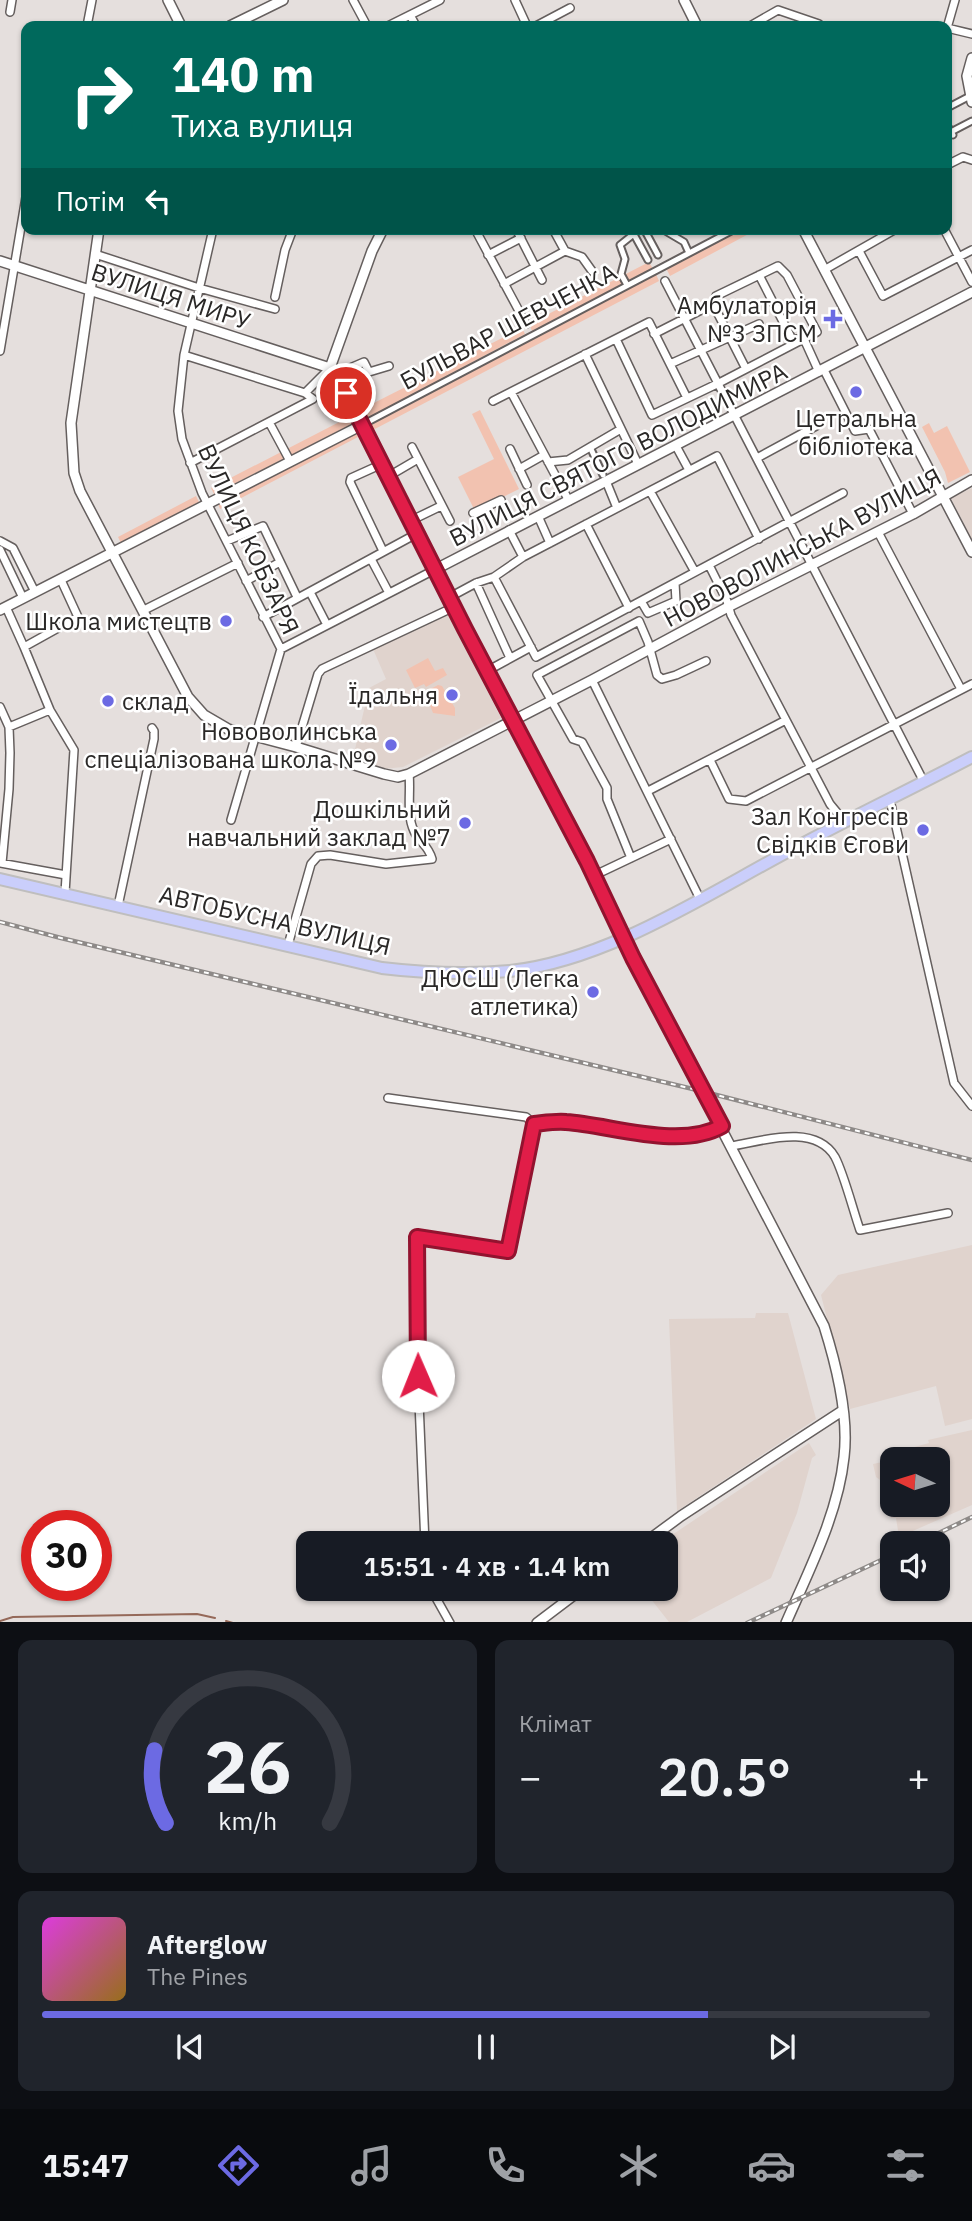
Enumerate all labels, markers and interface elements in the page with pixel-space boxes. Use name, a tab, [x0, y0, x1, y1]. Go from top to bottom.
text: 140 m	[171, 42, 315, 105]
icon: right	[56, 49, 147, 140]
text: Тиха вулиця	[171, 104, 354, 146]
icon: left	[139, 182, 177, 220]
text: Потім	[56, 184, 125, 218]
street label: ВУЛИЦЯ МИРУ	[87, 255, 255, 337]
street label: БУЛЬВАР ШЕВЧЕНКА	[394, 255, 622, 397]
place label: Амбулаторія №3 ЗПСМ	[677, 289, 817, 349]
marker: Амбулаторія №3 ЗПСМ	[823, 309, 843, 329]
street label: ВУЛИЦЯ СВЯТОГО ВОЛОДИМИРА	[444, 355, 792, 553]
pin	[316, 363, 376, 423]
icon: arrive	[327, 374, 365, 412]
marker: Цетральна бібліотека	[848, 384, 864, 400]
place label: Цетральна бібліотека	[795, 402, 917, 462]
street label: ВУЛИЦЯ КОБЗАРЯ	[191, 439, 307, 639]
street label: НОВОВОЛИНСЬКА ВУЛИЦЯ	[657, 460, 947, 634]
place label: Школа мистецтв	[25, 605, 212, 637]
marker: Школа мистецтв	[218, 613, 234, 629]
place label: Їдальня	[348, 679, 438, 711]
place label: склад	[122, 685, 189, 717]
marker: Їдальня	[444, 687, 460, 703]
marker: склад	[100, 693, 116, 709]
place label: Нововолинська спеціалізована школа №9	[84, 715, 377, 775]
marker: Нововолинська спеціалізована школа №9	[383, 737, 399, 753]
place label: Дошкільний навчальний заклад №7	[187, 793, 451, 853]
place label: Зал Конгресів Свідків Єгови	[751, 800, 909, 860]
marker: Дошкільний навчальний заклад №7	[457, 815, 473, 831]
marker: Зал Конгресів Свідків Єгови	[915, 822, 931, 838]
street label: АВТОБУСНА ВУЛИЦЯ	[156, 878, 394, 962]
place label: ДЮСШ (Легка атлетика)	[421, 962, 579, 1022]
marker: ДЮСШ (Легка атлетика)	[585, 984, 601, 1000]
position arrow	[381, 1339, 455, 1413]
north arrow	[880, 1447, 950, 1517]
map controls	[880, 1447, 950, 1601]
speed limit sign: 30	[21, 1510, 112, 1601]
button: sound	[880, 1531, 950, 1601]
text: 15:51 · 4 хв · 1.4 km	[364, 1549, 610, 1583]
text: Клімат	[519, 1708, 592, 1738]
text: 26	[204, 1718, 291, 1813]
text: 20.5°	[658, 1743, 791, 1810]
text: −	[519, 1752, 542, 1801]
text: +	[907, 1752, 930, 1801]
text: km/h	[218, 1803, 277, 1836]
text: Afterglow	[147, 1927, 267, 1961]
text: The Pines	[147, 1961, 248, 1991]
icon: previous	[171, 2028, 209, 2066]
icon: pause	[467, 2028, 505, 2066]
icon: next	[763, 2028, 801, 2066]
icon: directions	[214, 2141, 263, 2190]
icon: music	[347, 2141, 396, 2190]
icon: phone	[481, 2141, 530, 2190]
icon: climate	[614, 2141, 663, 2190]
icon: car	[747, 2141, 796, 2190]
icon: filters	[881, 2141, 930, 2190]
text: 15:47	[42, 2144, 130, 2186]

